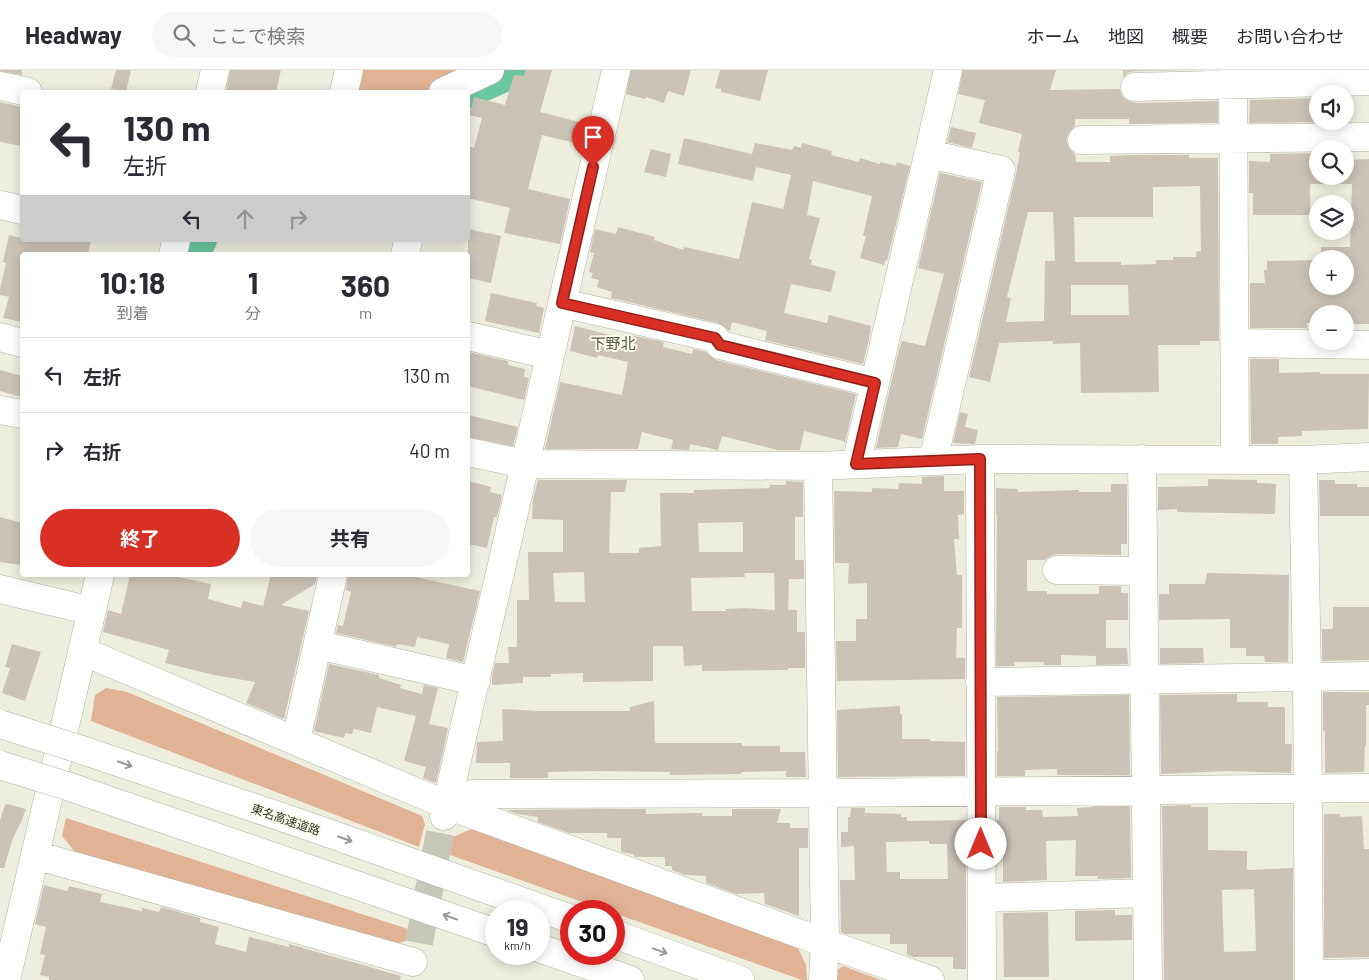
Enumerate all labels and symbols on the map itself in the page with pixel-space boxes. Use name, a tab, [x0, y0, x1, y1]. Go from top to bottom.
pin	[572, 116, 614, 167]
district label: 下野北	[590, 334, 636, 352]
one-way arrow	[117, 760, 132, 769]
street label: 東名高速道路	[250, 801, 322, 837]
position arrow	[954, 817, 1006, 869]
one-way arrow	[337, 835, 353, 845]
speed limit sign: 30	[560, 900, 625, 965]
one-way arrow	[442, 912, 458, 922]
one-way arrow	[651, 947, 667, 956]

